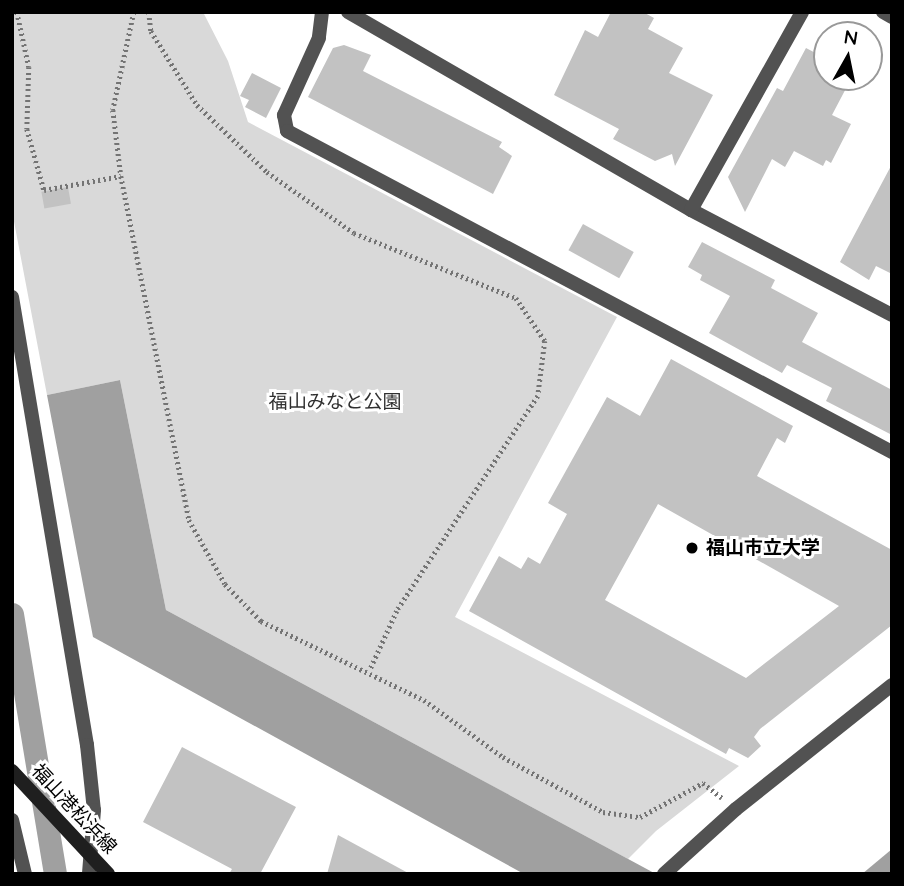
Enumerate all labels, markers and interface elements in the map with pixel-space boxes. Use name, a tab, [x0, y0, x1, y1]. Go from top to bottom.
north arrow	[813, 21, 883, 91]
text: N	[842, 24, 860, 50]
park label: 福山みなと公園	[269, 391, 401, 413]
place label: 福山市立大学	[706, 537, 820, 559]
marker: 福山市立大学	[684, 540, 700, 556]
street label: 福山港松浜線	[27, 760, 121, 858]

